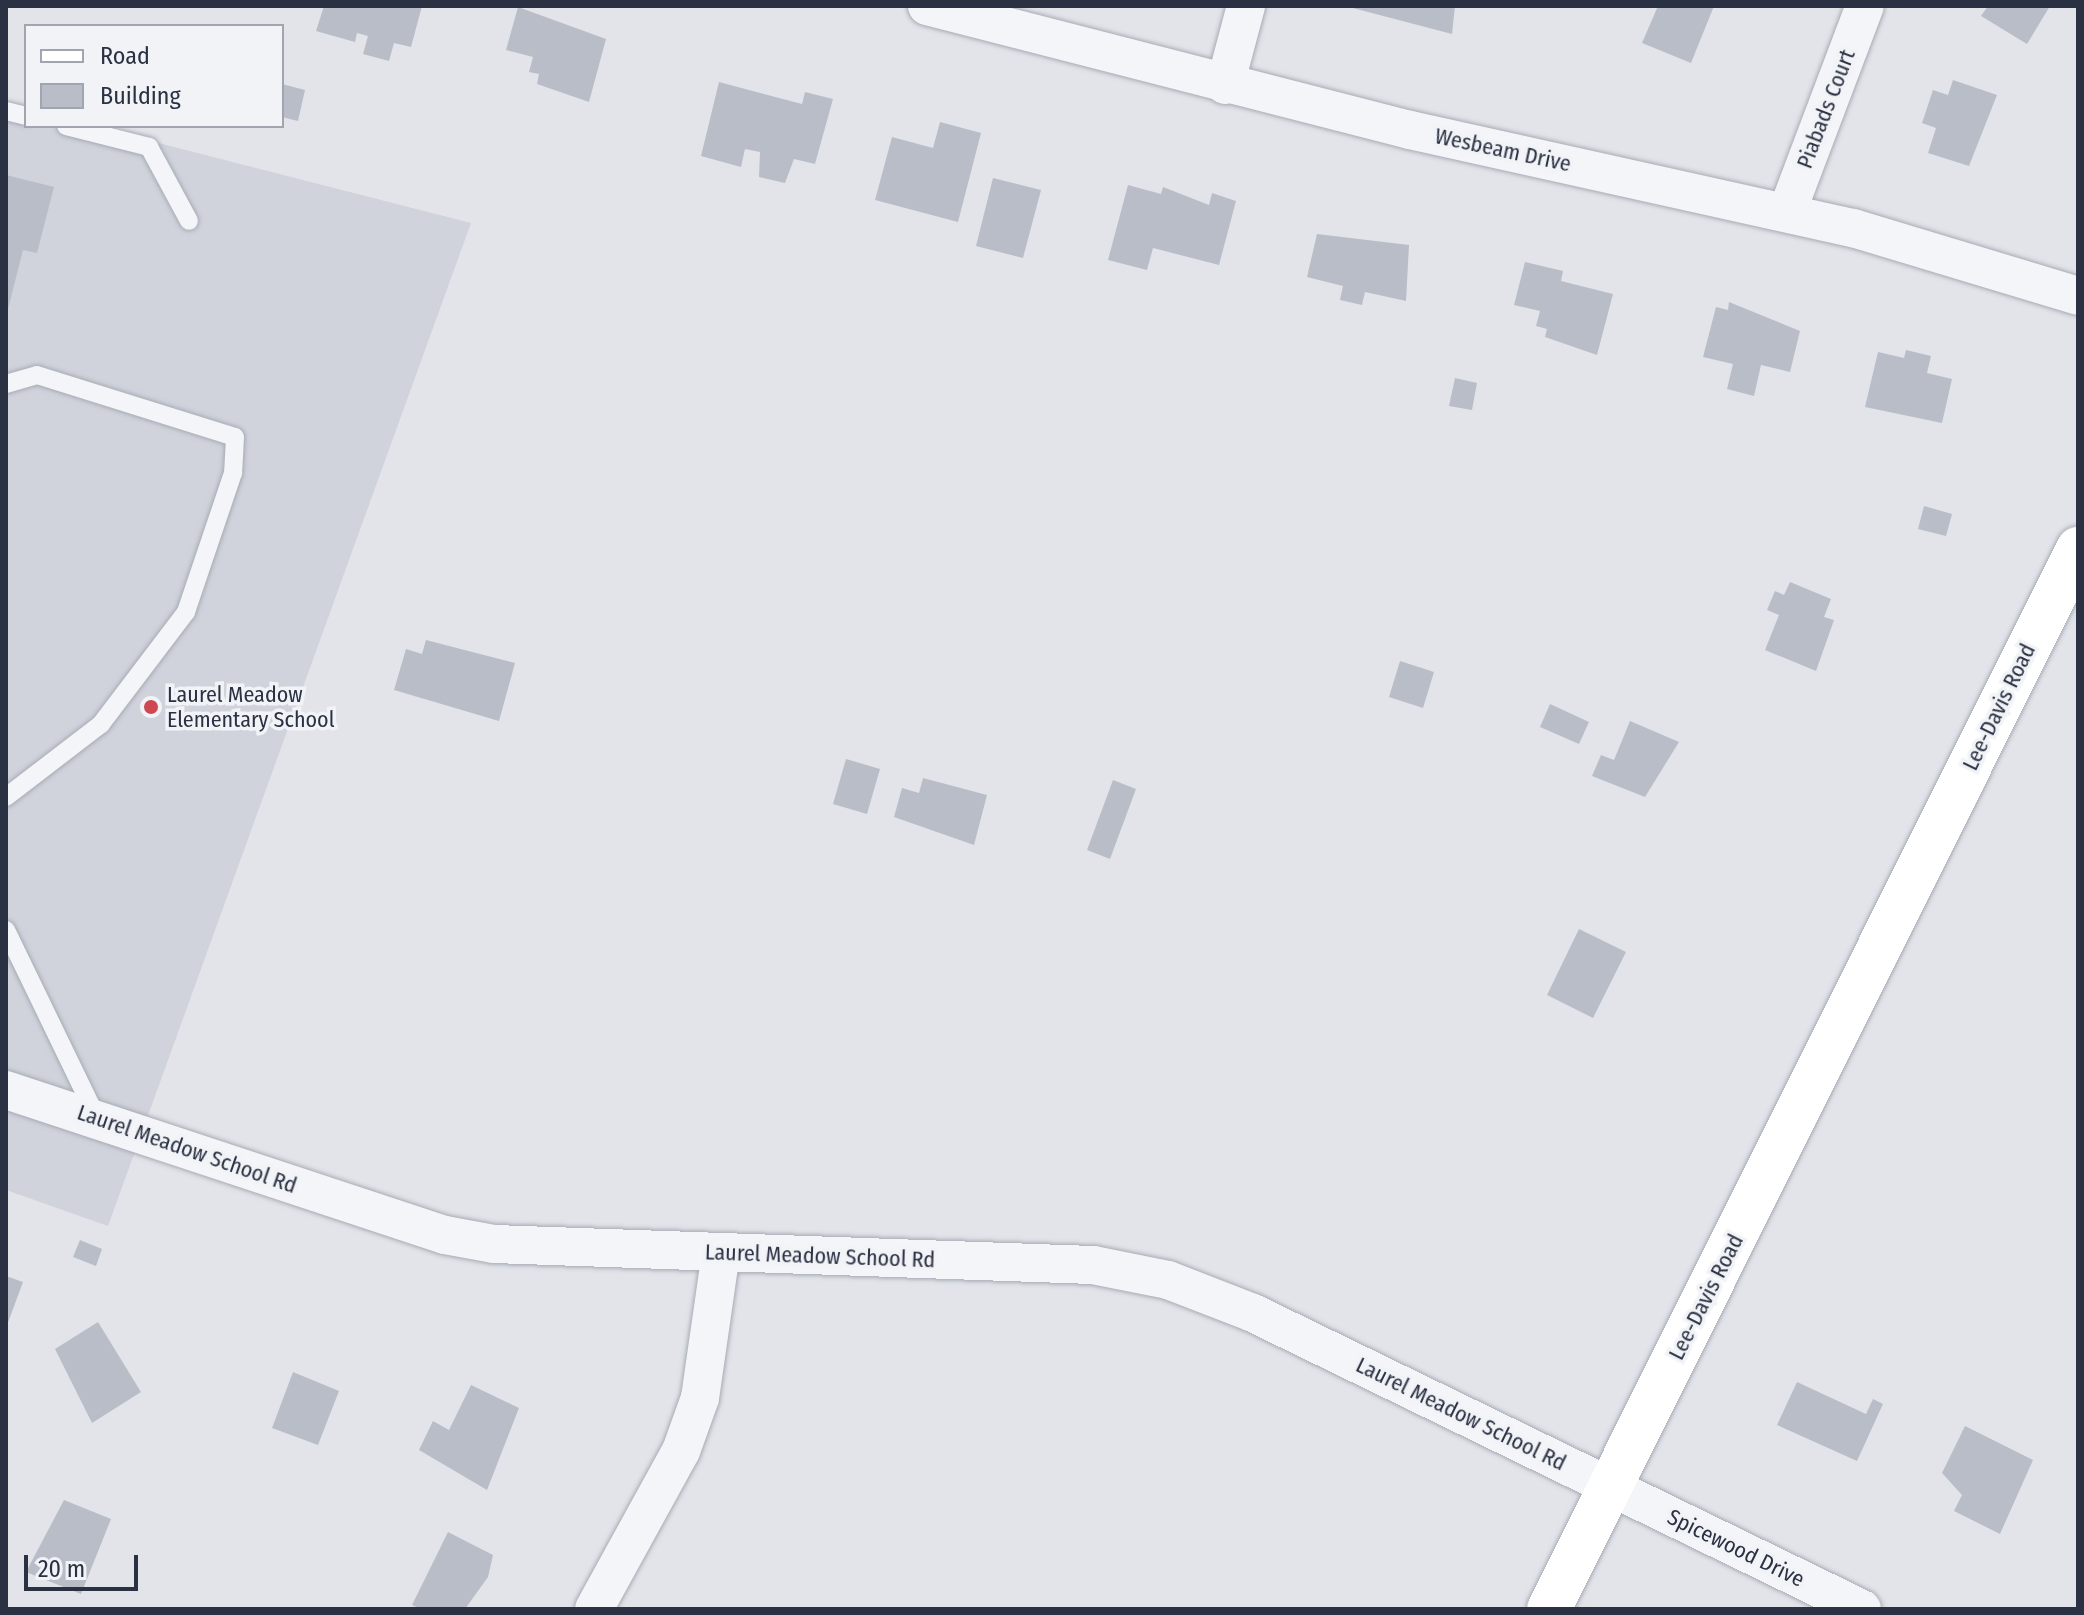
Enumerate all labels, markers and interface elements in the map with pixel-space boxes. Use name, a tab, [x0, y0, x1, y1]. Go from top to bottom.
legend	[24, 24, 284, 128]
text: Road	[100, 42, 150, 70]
street label: Piabads Court	[1791, 46, 1861, 172]
text: Building	[100, 82, 181, 110]
street label: Wesbeam Drive	[1433, 123, 1573, 177]
street label: Lee-Davis Road	[1957, 639, 2041, 775]
place label: Laurel Meadow Elementary School	[167, 681, 334, 732]
marker: Laurel Meadow Elementary School	[142, 698, 160, 716]
street label: Laurel Meadow School Rd	[74, 1099, 300, 1199]
street label: Lee-Davis Road	[1663, 1230, 1749, 1364]
street label: Laurel Meadow School Rd	[704, 1239, 936, 1273]
street label: Laurel Meadow School Rd	[1352, 1352, 1570, 1476]
street label: Spicewood Drive	[1663, 1503, 1809, 1593]
scale bar	[28, 1539, 142, 1589]
text: 20 m	[38, 1555, 85, 1583]

